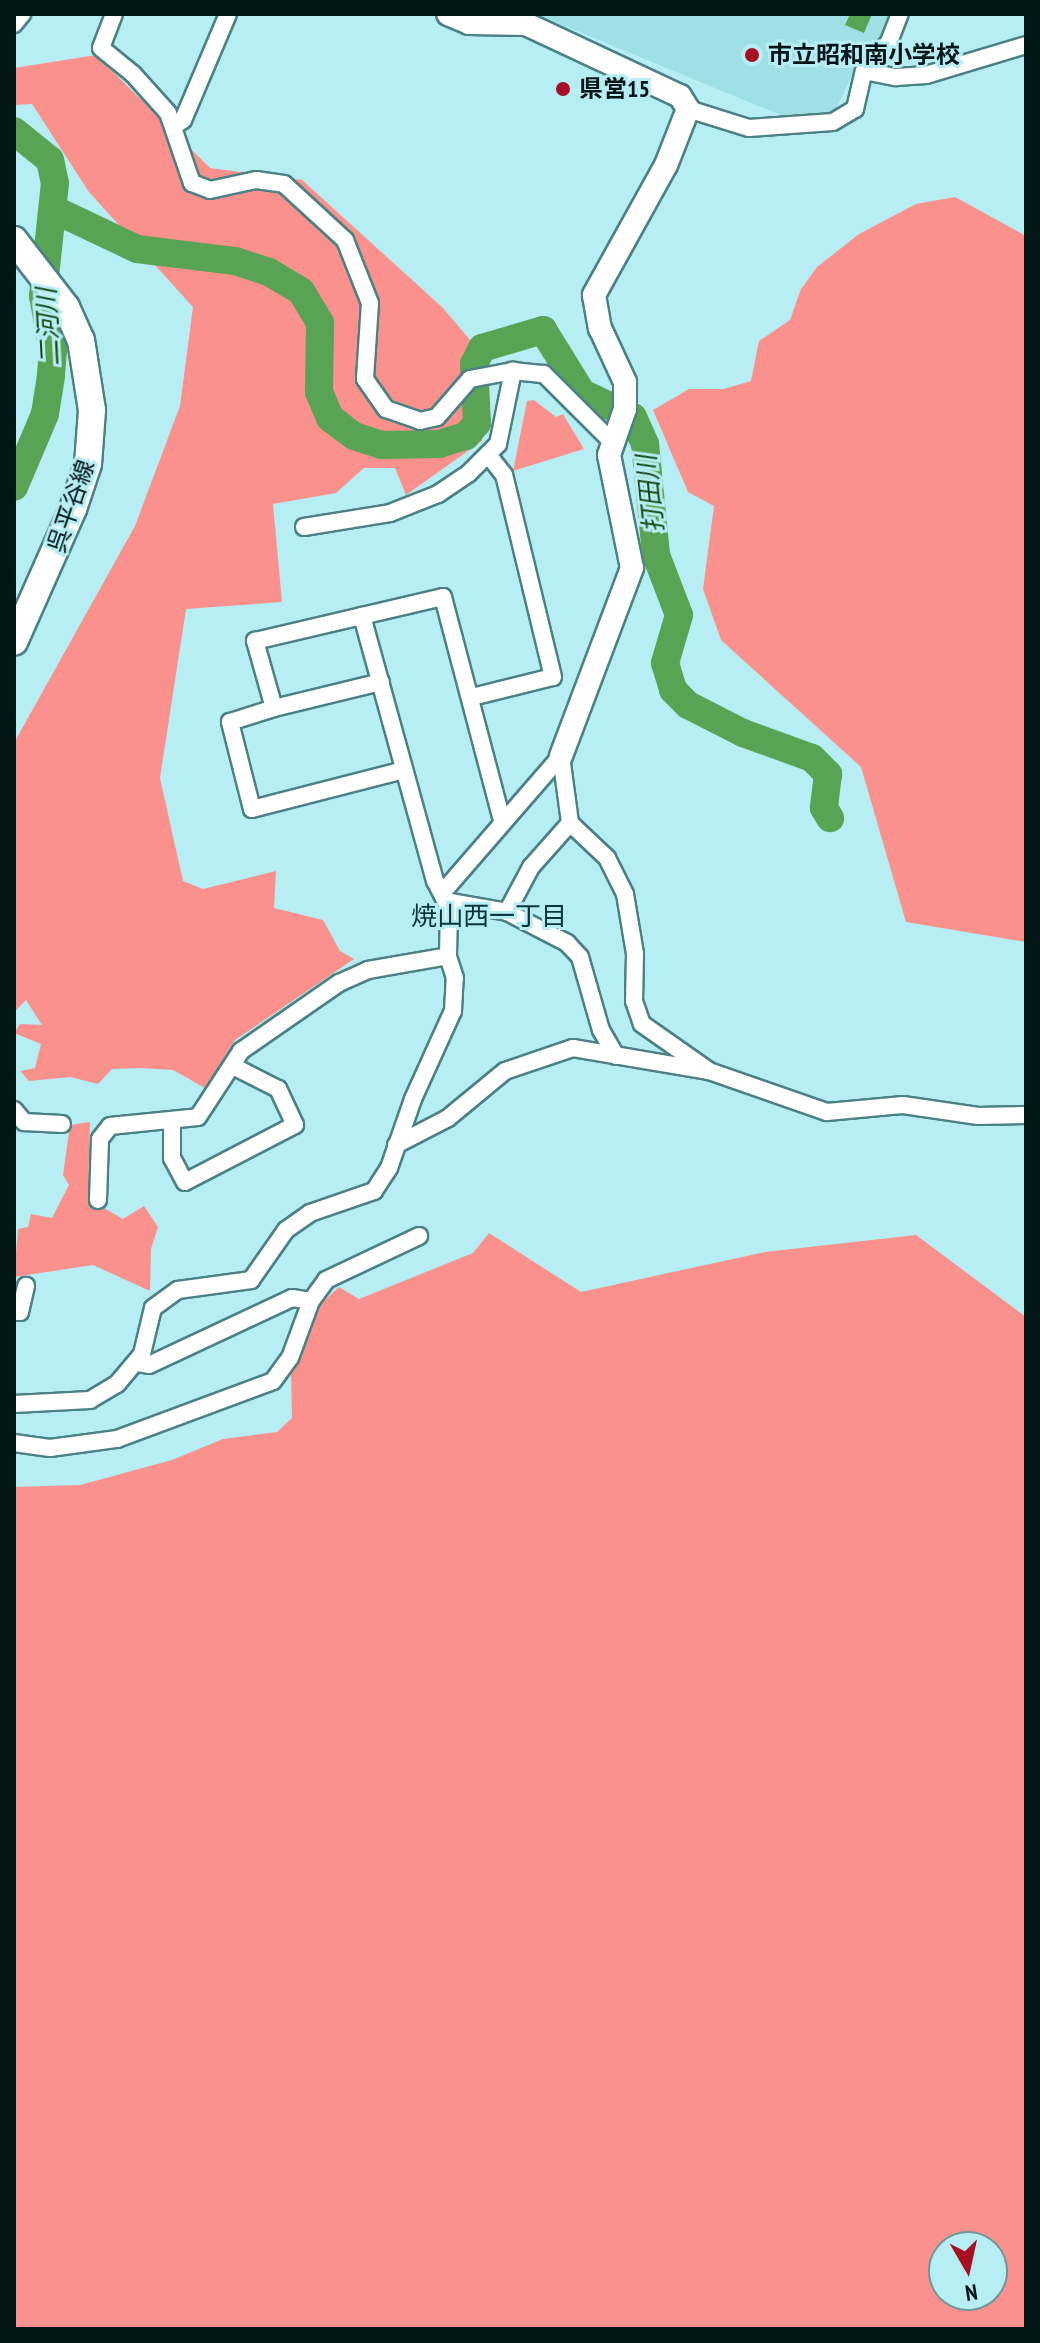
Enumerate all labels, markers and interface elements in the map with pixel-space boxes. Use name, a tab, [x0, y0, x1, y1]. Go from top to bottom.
place label: 市立昭和南小学校	[768, 41, 960, 69]
marker: 市立昭和南小学校	[743, 46, 761, 64]
place label: 県営15	[579, 75, 650, 103]
marker: 県営15	[554, 80, 572, 98]
water label: 二河川	[30, 287, 66, 367]
water label: 打田川	[630, 454, 670, 534]
street label: 呉平谷線	[42, 456, 100, 556]
district label: 焼山西一丁目	[411, 900, 567, 932]
north arrow	[928, 2231, 1008, 2311]
text: N	[963, 2278, 980, 2307]

